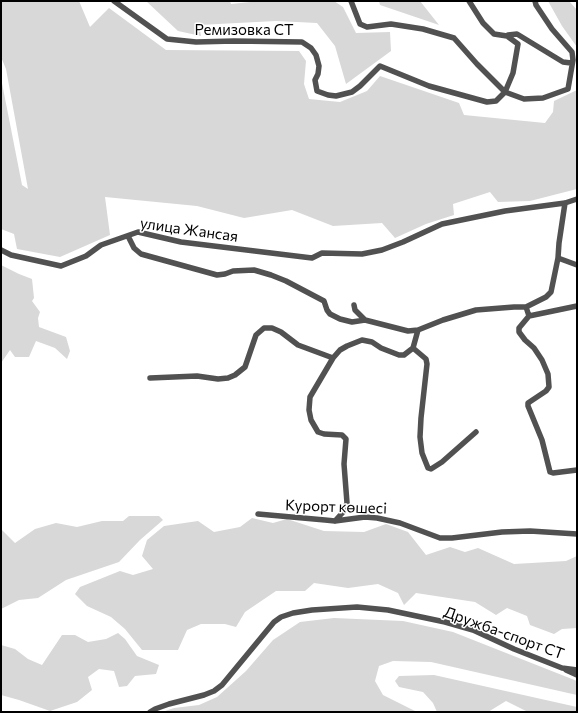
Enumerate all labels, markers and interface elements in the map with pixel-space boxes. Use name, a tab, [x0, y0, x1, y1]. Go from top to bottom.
street label: Ремизовка СТ	[194, 21, 294, 39]
street label: улица Жансая	[139, 214, 239, 246]
street label: Курорт көшесі	[285, 496, 387, 518]
street label: Дружба-спорт СТ	[441, 603, 567, 663]

